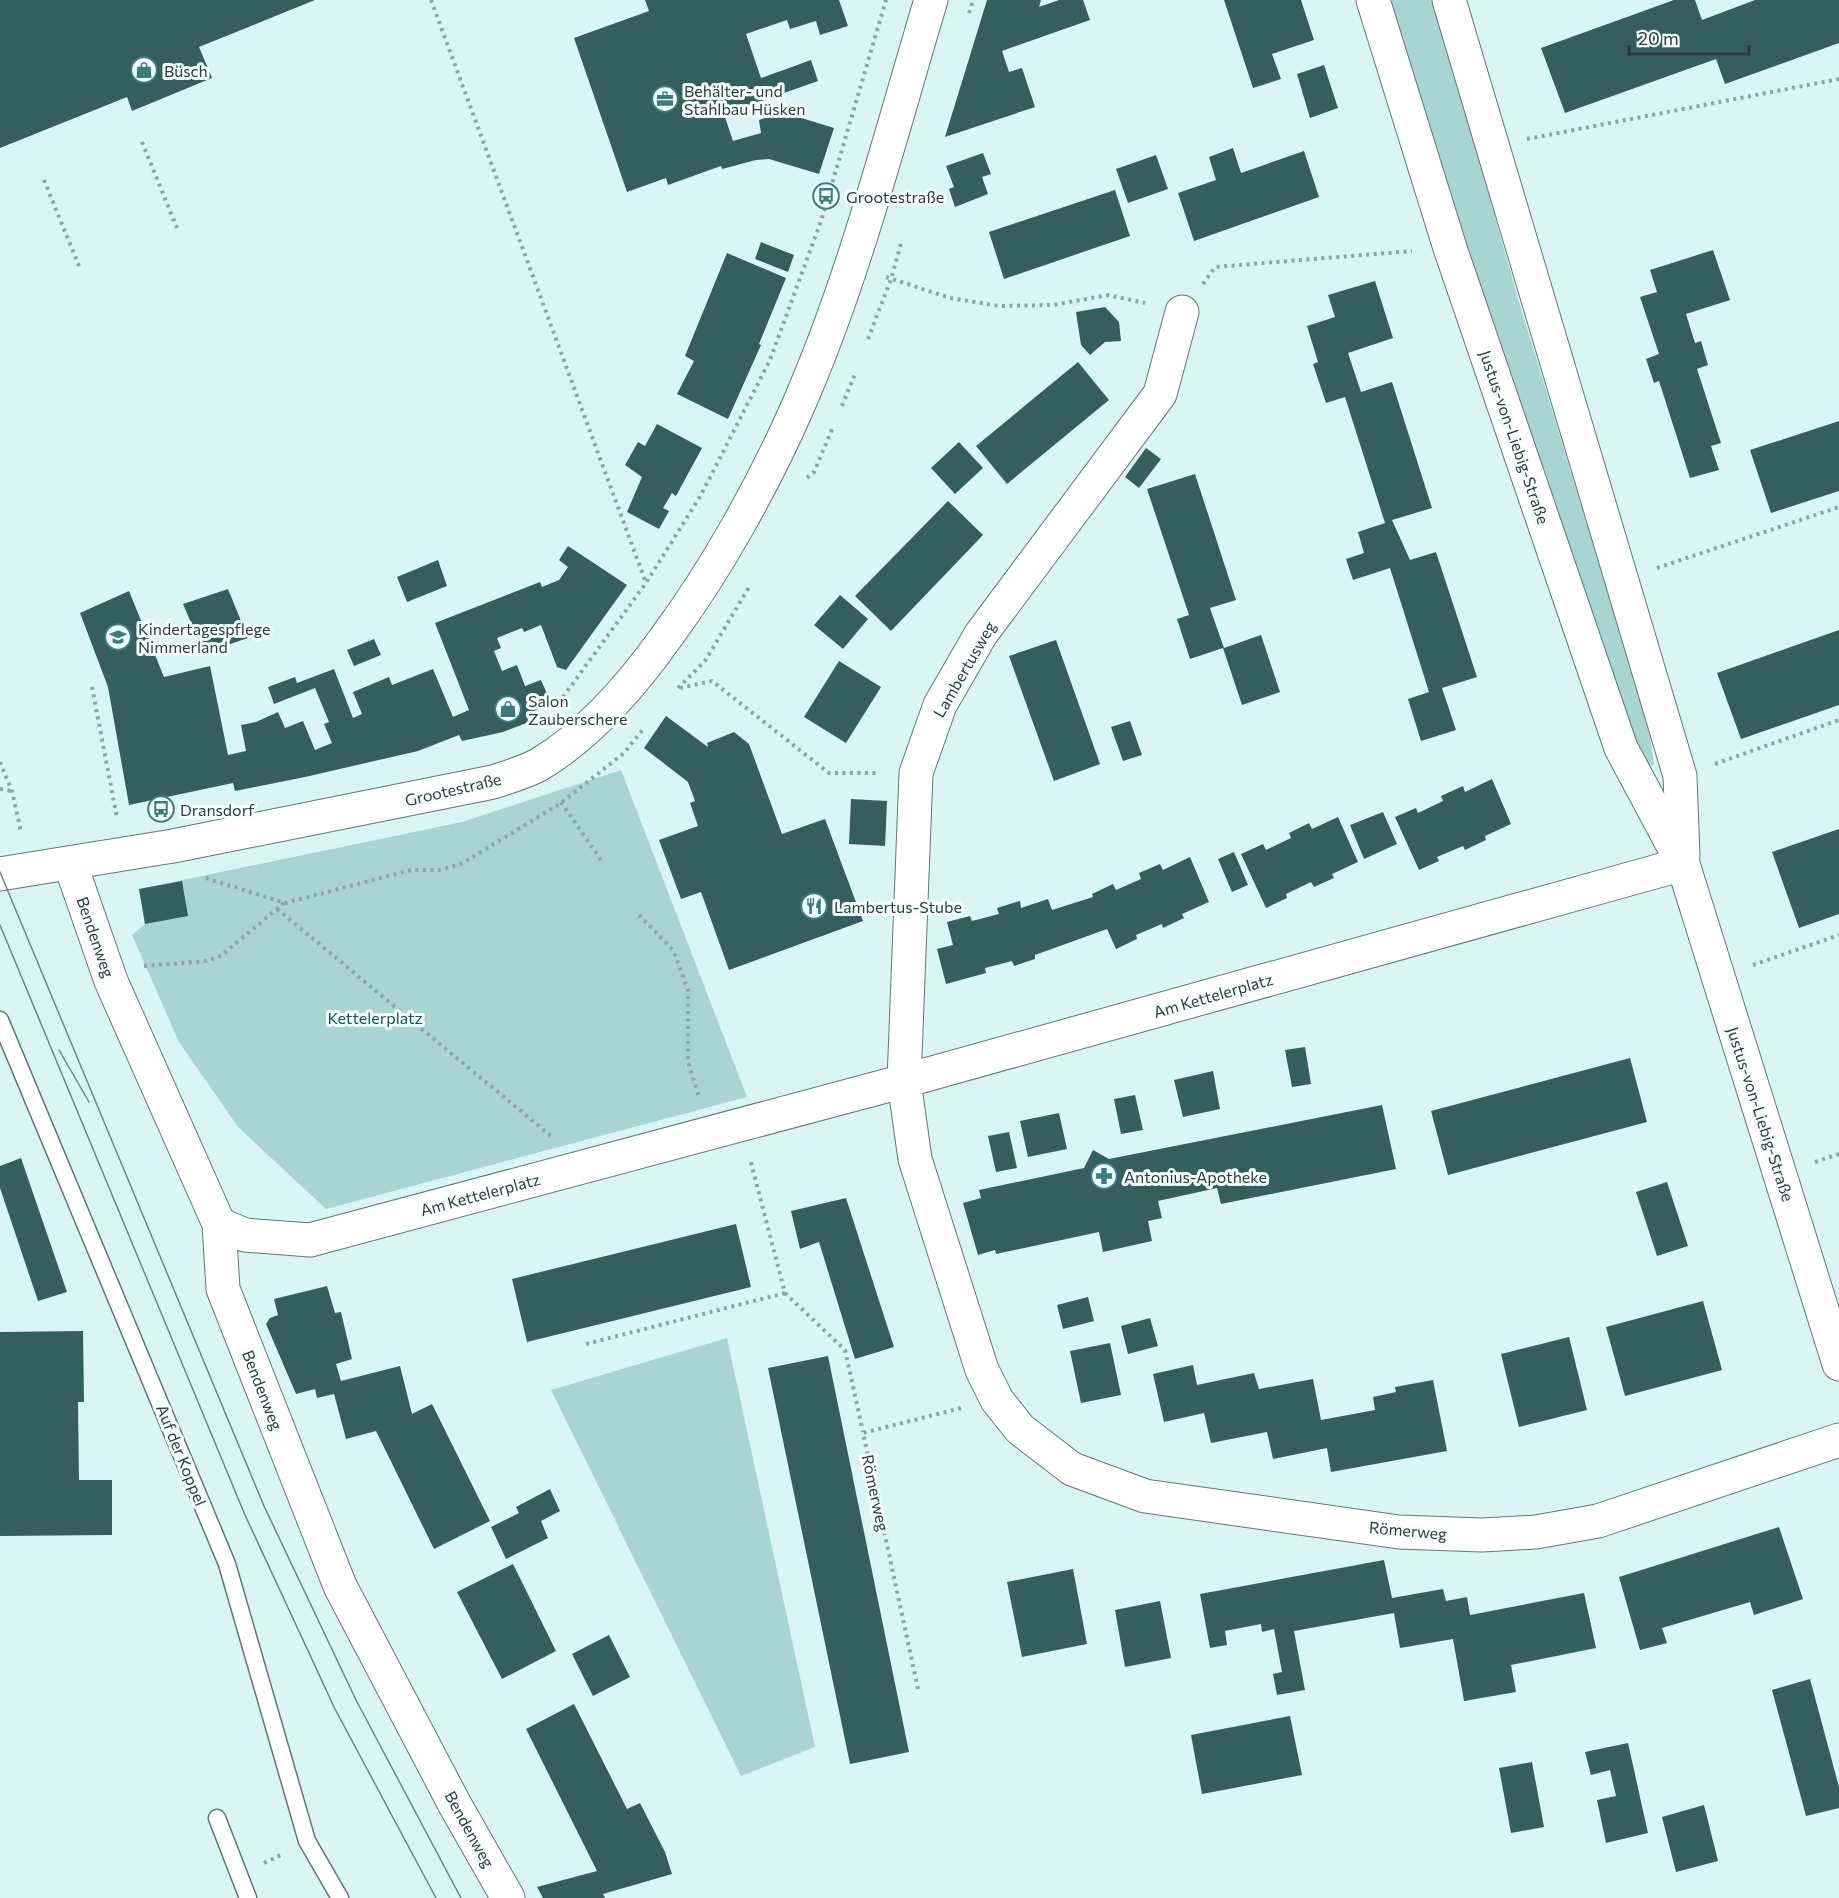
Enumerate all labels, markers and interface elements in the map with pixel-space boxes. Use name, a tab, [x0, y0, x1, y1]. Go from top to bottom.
scale bar	[1629, 18, 1749, 56]
text: 20 m	[1638, 27, 1679, 49]
shop icon: Büsch	[129, 55, 159, 85]
place label: Büsch	[164, 61, 208, 80]
place label: Behälter- und Stahlbau Hüsken	[684, 81, 805, 118]
office icon: Behälter- und Stahlbau Hüsken	[650, 84, 680, 114]
bus stop icon: Grootestraße	[811, 181, 841, 211]
place label: Grootestraße	[846, 187, 944, 206]
street label: Justus-von-Liebig-Straße	[1476, 348, 1554, 526]
street label: Lambertusweg	[929, 617, 999, 721]
place label: Kindertagespflege Nimmerland	[138, 619, 270, 656]
school or university icon: Kindertagespflege Nimmerland	[103, 622, 133, 652]
place label: Salon Zauberschere	[528, 691, 627, 728]
shop icon: Salon Zauberschere	[493, 694, 523, 724]
street label: Grootestraße	[403, 769, 503, 809]
bus stop icon: Dransdorf	[146, 794, 176, 824]
place label: Dransdorf	[180, 800, 255, 819]
restaurant icon: Lambertus-Stube	[799, 891, 829, 921]
street label: Bendenweg	[73, 894, 119, 980]
place label: Lambertus-Stube	[834, 897, 962, 916]
street label: Am Kettelerplatz	[1151, 969, 1275, 1021]
park label: Kettelerplatz	[327, 1008, 423, 1027]
street label: Justus-von-Liebig-Straße	[1724, 1024, 1798, 1204]
pharmacy icon: Antonius-Apotheke	[1089, 1161, 1119, 1191]
place label: Antonius-Apotheke	[1124, 1167, 1267, 1186]
street label: Am Kettelerplatz	[418, 1169, 542, 1219]
street label: Bendenweg	[239, 1347, 287, 1433]
street label: Auf der Koppel	[153, 1402, 211, 1508]
street label: Römerweg	[859, 1453, 893, 1534]
street label: Römerweg	[1368, 1517, 1448, 1543]
street label: Bendenweg	[441, 1788, 499, 1871]

